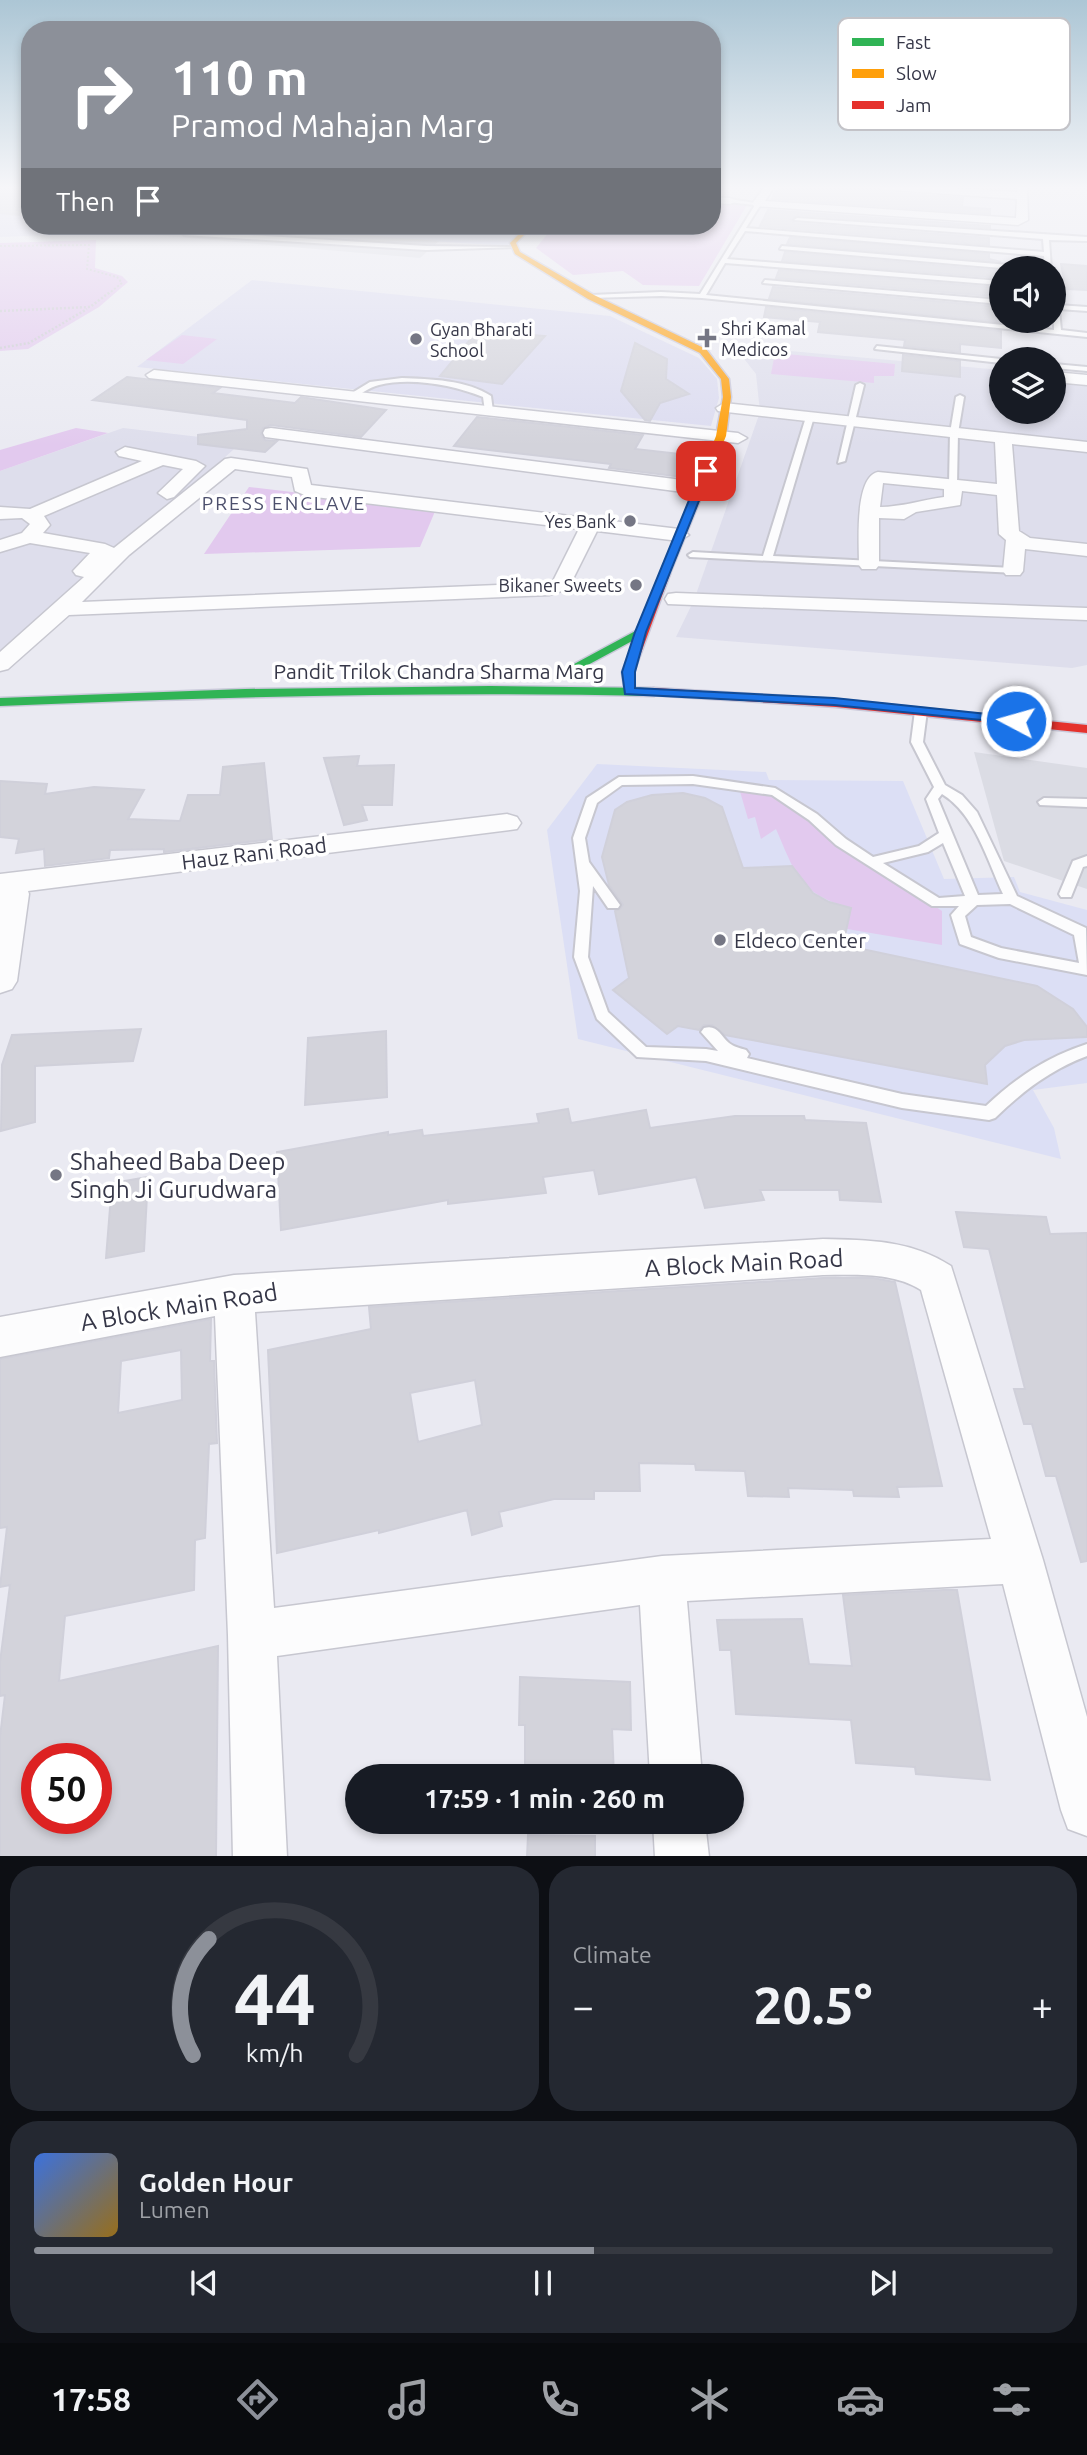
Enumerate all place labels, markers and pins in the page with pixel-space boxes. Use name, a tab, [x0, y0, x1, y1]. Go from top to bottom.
place label: Shri Kamal Medicos	[721, 318, 806, 359]
place label: Gyan Bharati School	[430, 319, 533, 360]
marker: Shri Kamal Medicos	[699, 330, 715, 346]
marker: Gyan Bharati School	[408, 331, 424, 347]
pin	[676, 441, 736, 501]
place label: Yes Bank	[544, 511, 616, 531]
marker: Yes Bank	[622, 513, 638, 529]
place label: Bikaner Sweets	[499, 575, 622, 595]
marker: Bikaner Sweets	[628, 577, 644, 593]
place label: Eldeco Center	[734, 928, 866, 952]
marker: Eldeco Center	[712, 932, 728, 948]
place label: Shaheed Baba Deep Singh Ji Gurudwara	[70, 1148, 285, 1203]
marker: Shaheed Baba Deep Singh Ji Gurudwara	[48, 1167, 64, 1183]

